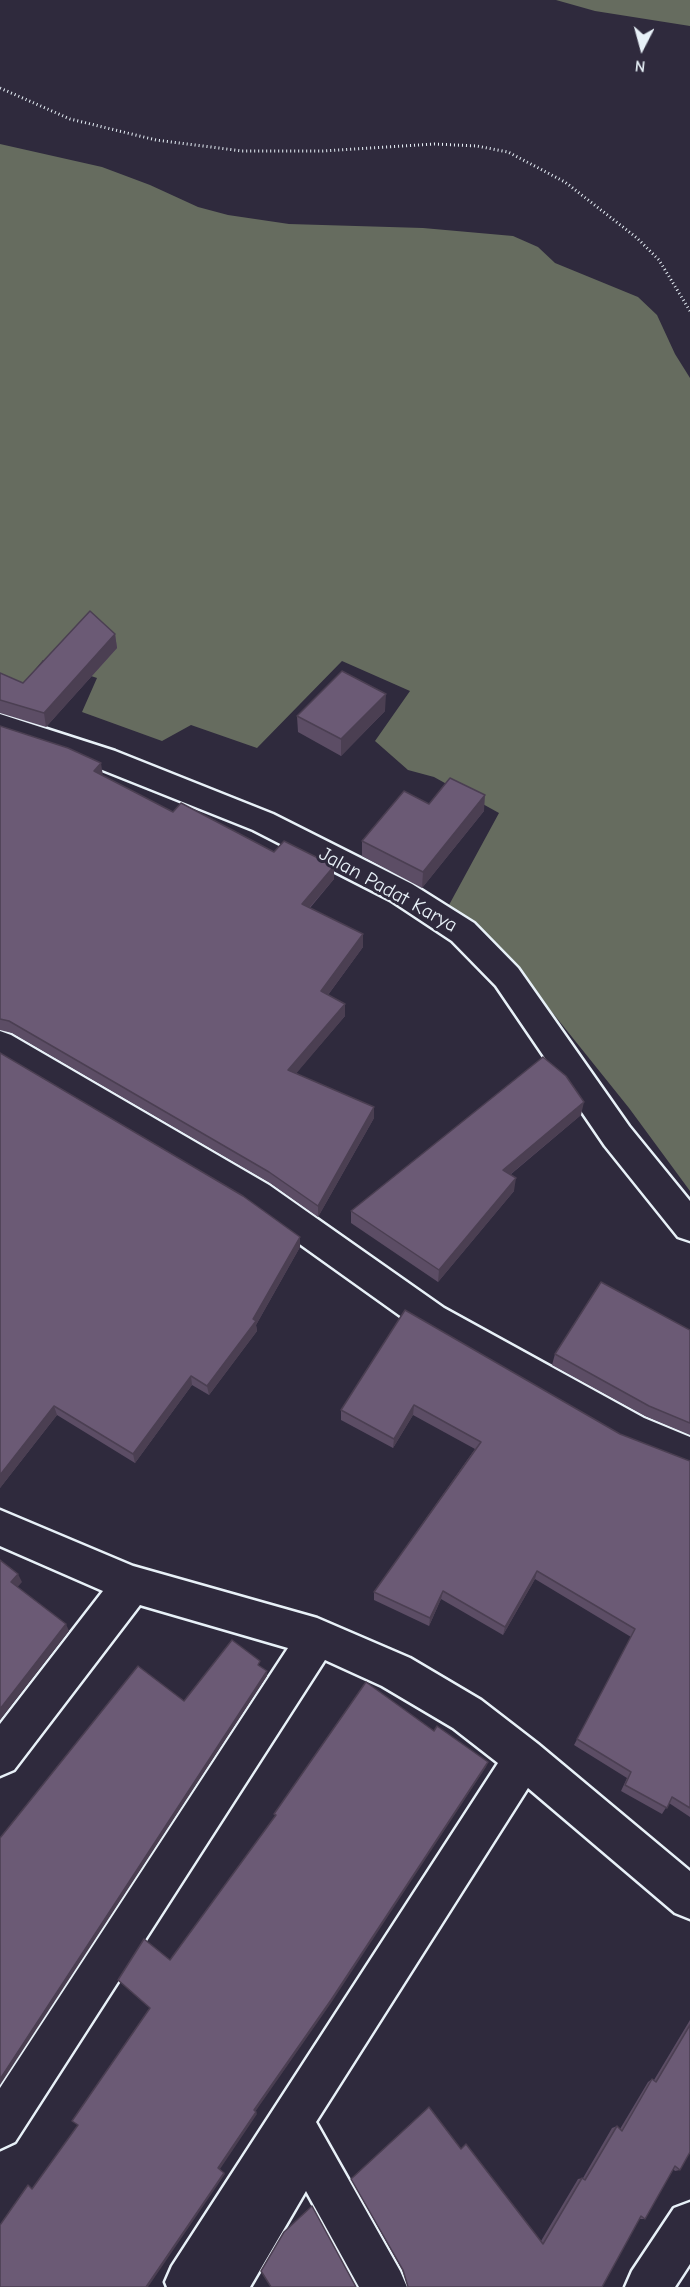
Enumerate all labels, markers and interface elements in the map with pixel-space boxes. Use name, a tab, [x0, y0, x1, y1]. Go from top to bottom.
north arrow	[612, 18, 672, 78]
text: N	[634, 56, 646, 75]
street label: Jalan Padat Karya	[315, 842, 461, 938]

